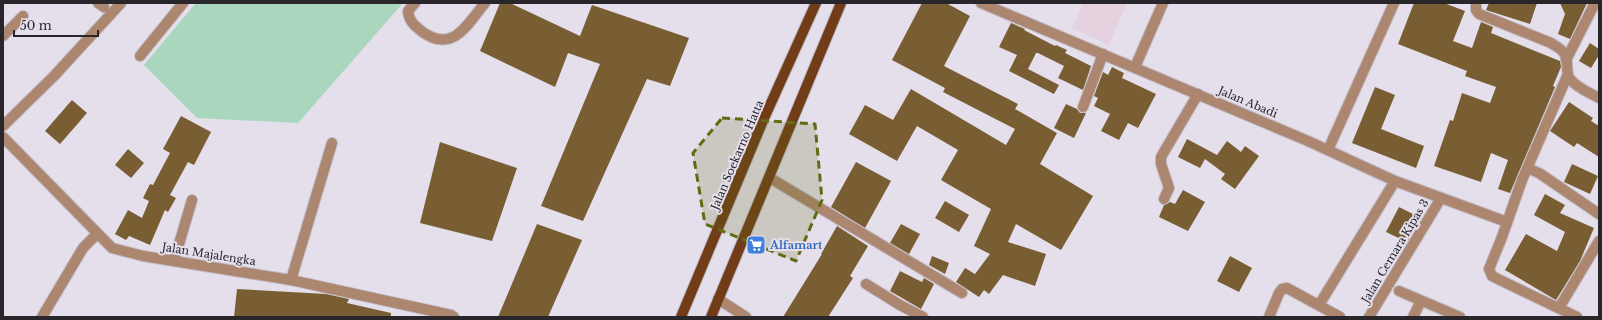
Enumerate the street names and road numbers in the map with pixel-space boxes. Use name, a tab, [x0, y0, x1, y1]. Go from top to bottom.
street label: Jalan Abadi	[1214, 82, 1280, 121]
street label: Jalan Soekarno Hatta	[707, 97, 767, 214]
street label: Jalan Cemara Kipas 3	[1357, 196, 1432, 307]
street label: Jalan Majalengka	[159, 239, 258, 268]

